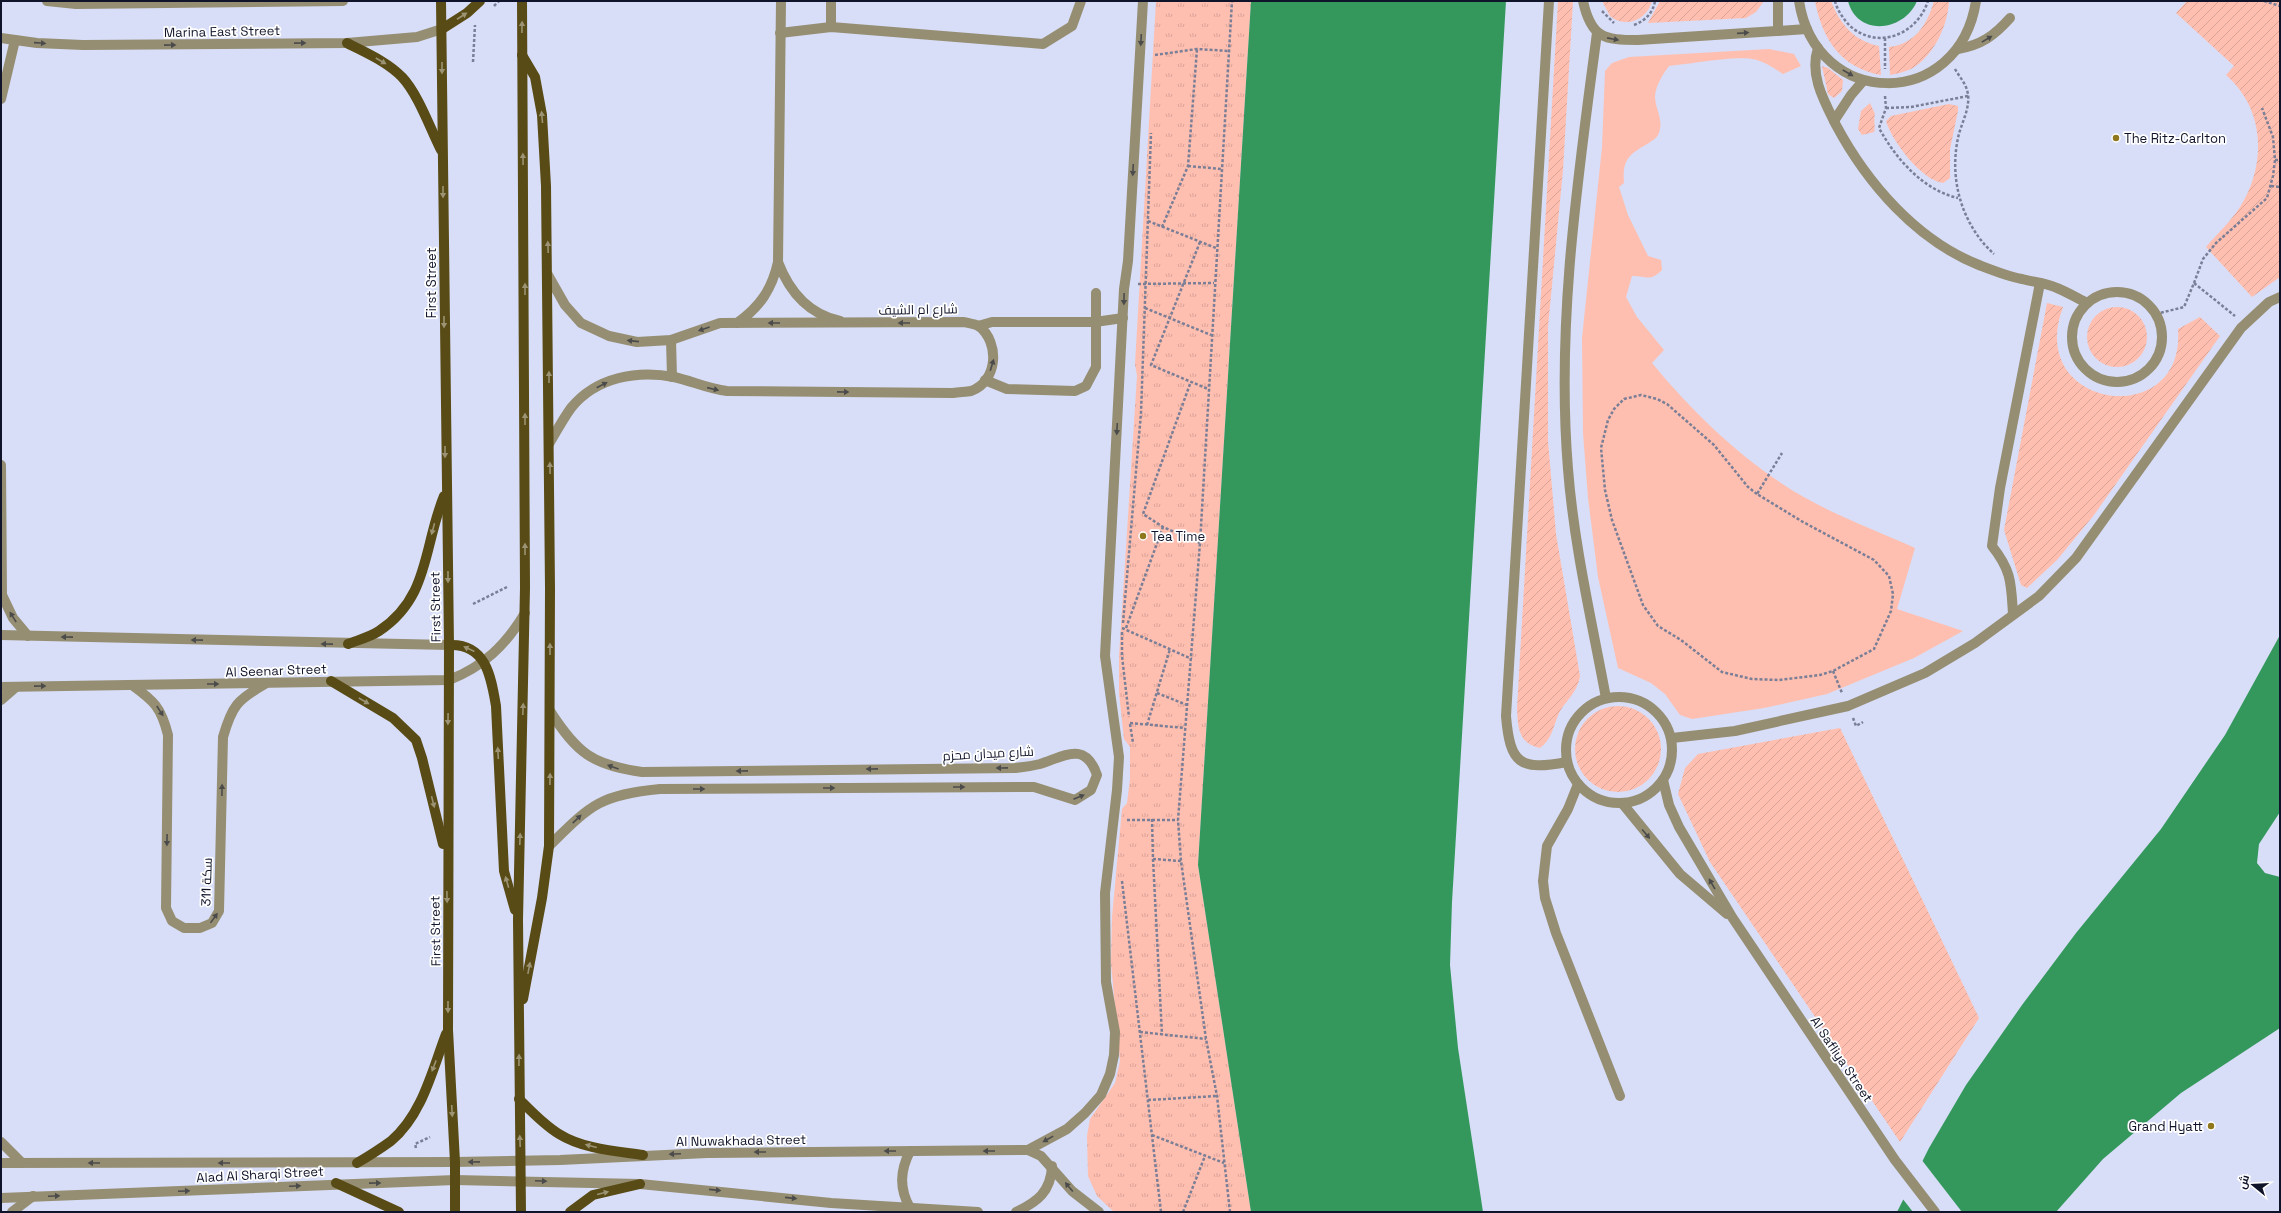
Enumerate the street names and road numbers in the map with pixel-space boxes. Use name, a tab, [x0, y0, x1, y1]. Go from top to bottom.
street label: Marina East Street	[164, 22, 280, 41]
street label: First Street	[423, 248, 440, 318]
street label: شارع ام الشيف	[878, 300, 958, 320]
street label: First Street	[426, 571, 445, 643]
street label: Al Seenar Street	[225, 660, 327, 681]
street label: شارع ميدان محزم	[942, 743, 1034, 765]
street label: سكة 311	[197, 857, 216, 907]
street label: First Street	[426, 895, 445, 967]
street label: Al Safliya Street	[1807, 1013, 1877, 1106]
street label: Al Nuwakhada Street	[676, 1131, 806, 1150]
street label: Alad Al Sharqi Street	[196, 1163, 324, 1186]

